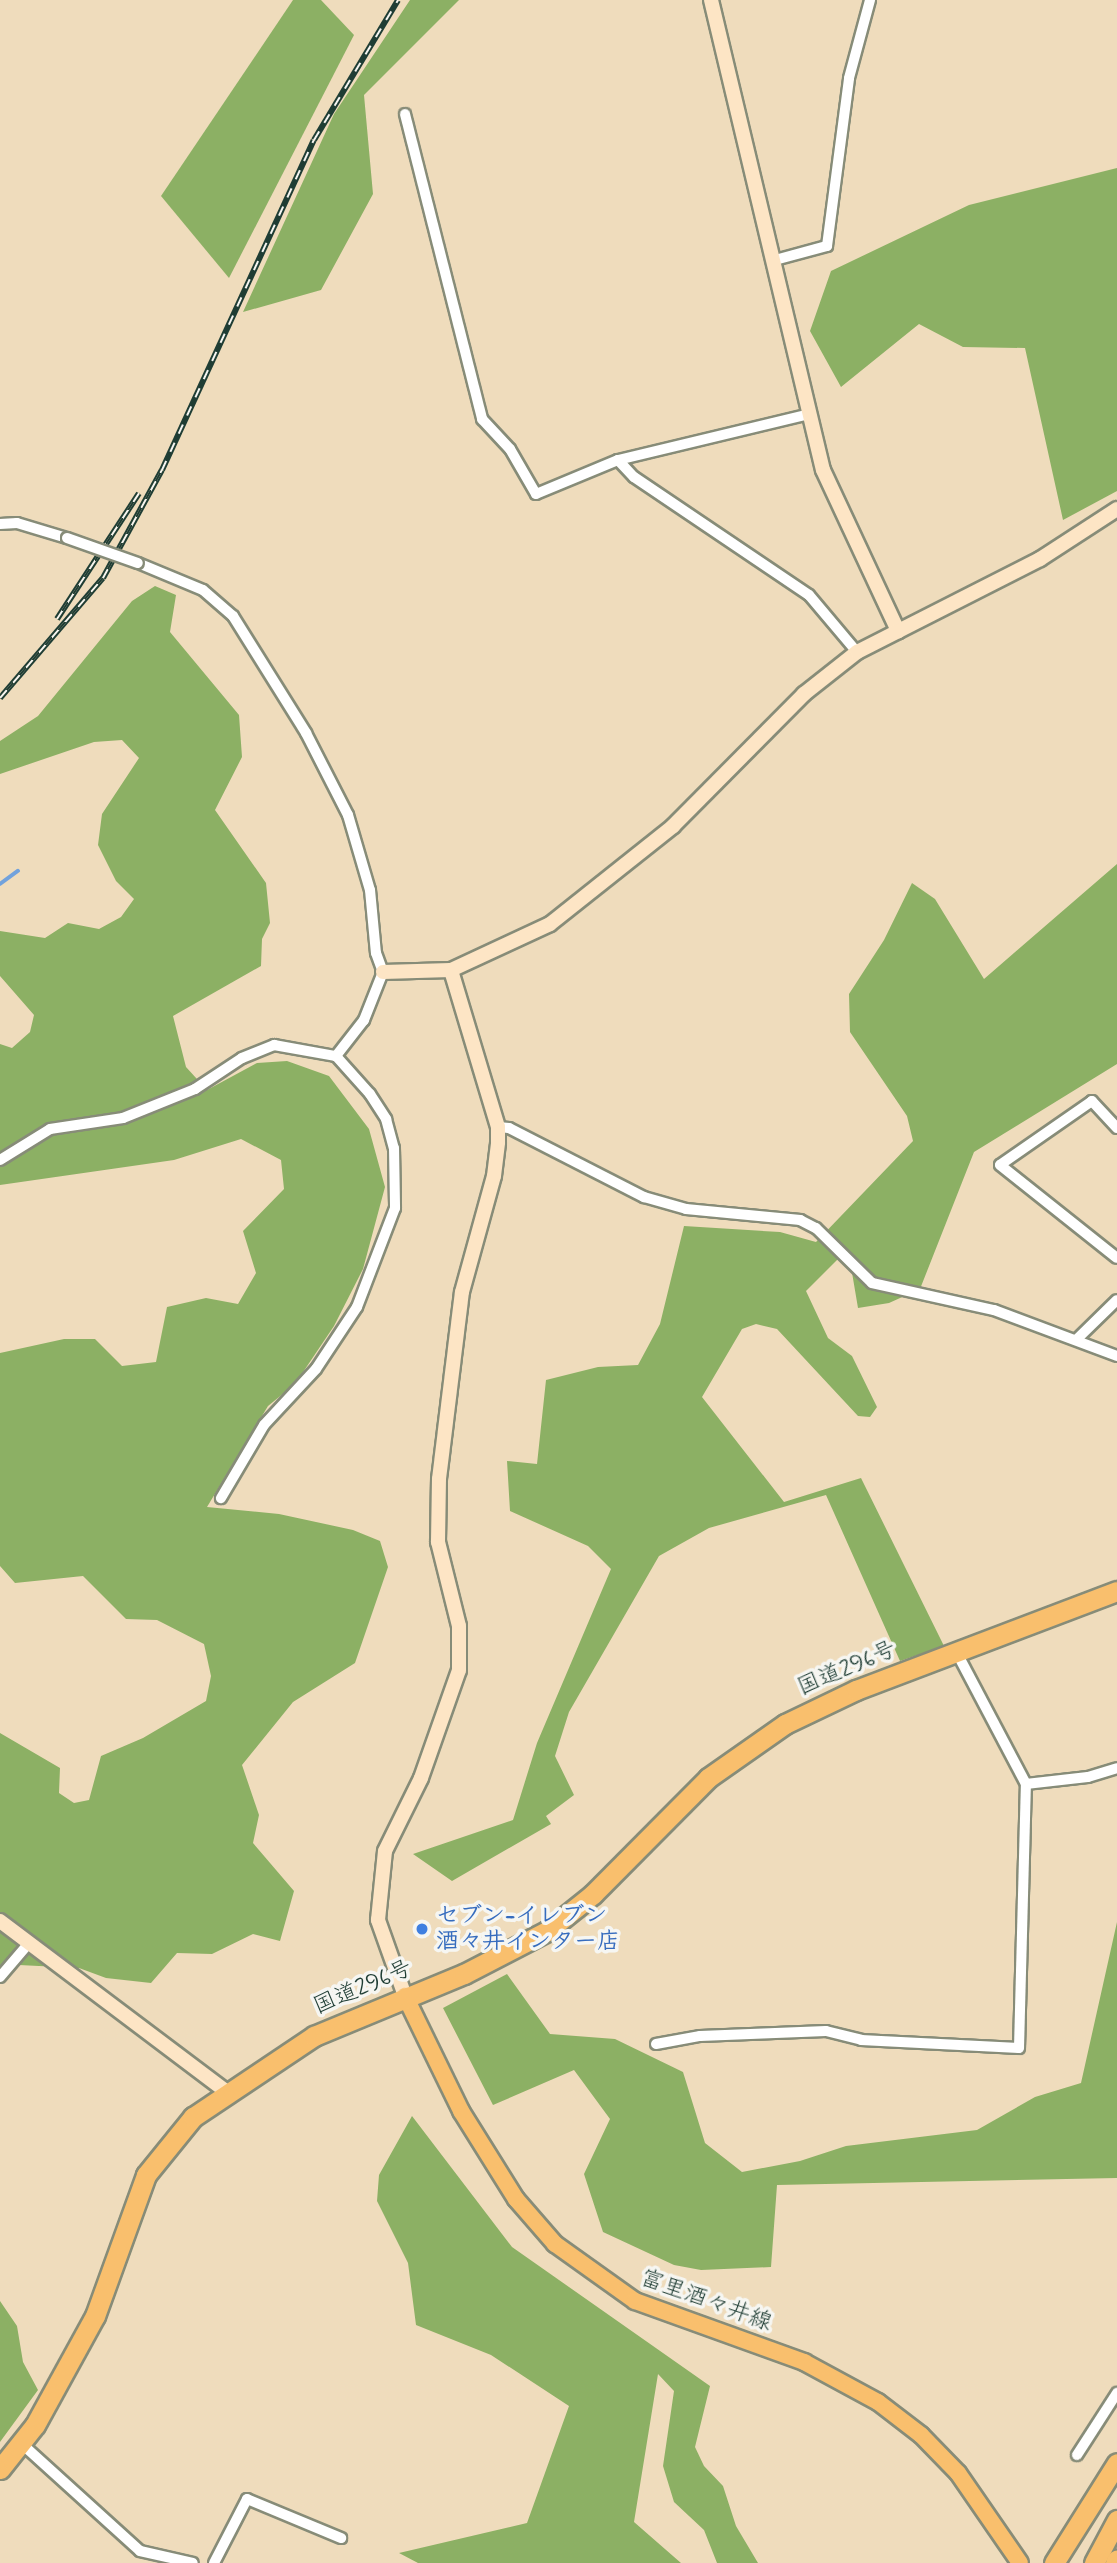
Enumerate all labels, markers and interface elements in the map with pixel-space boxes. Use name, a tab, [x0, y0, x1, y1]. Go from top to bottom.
street label: 国道296号	[793, 1636, 901, 1702]
place label: セブン-イレブン 酒々井インター店	[436, 1902, 620, 1956]
marker: セブン-イレブン 酒々井インター店	[414, 1921, 430, 1937]
street label: 国道296号	[309, 1955, 417, 2021]
street label: 富里酒々井線	[636, 2264, 776, 2338]

